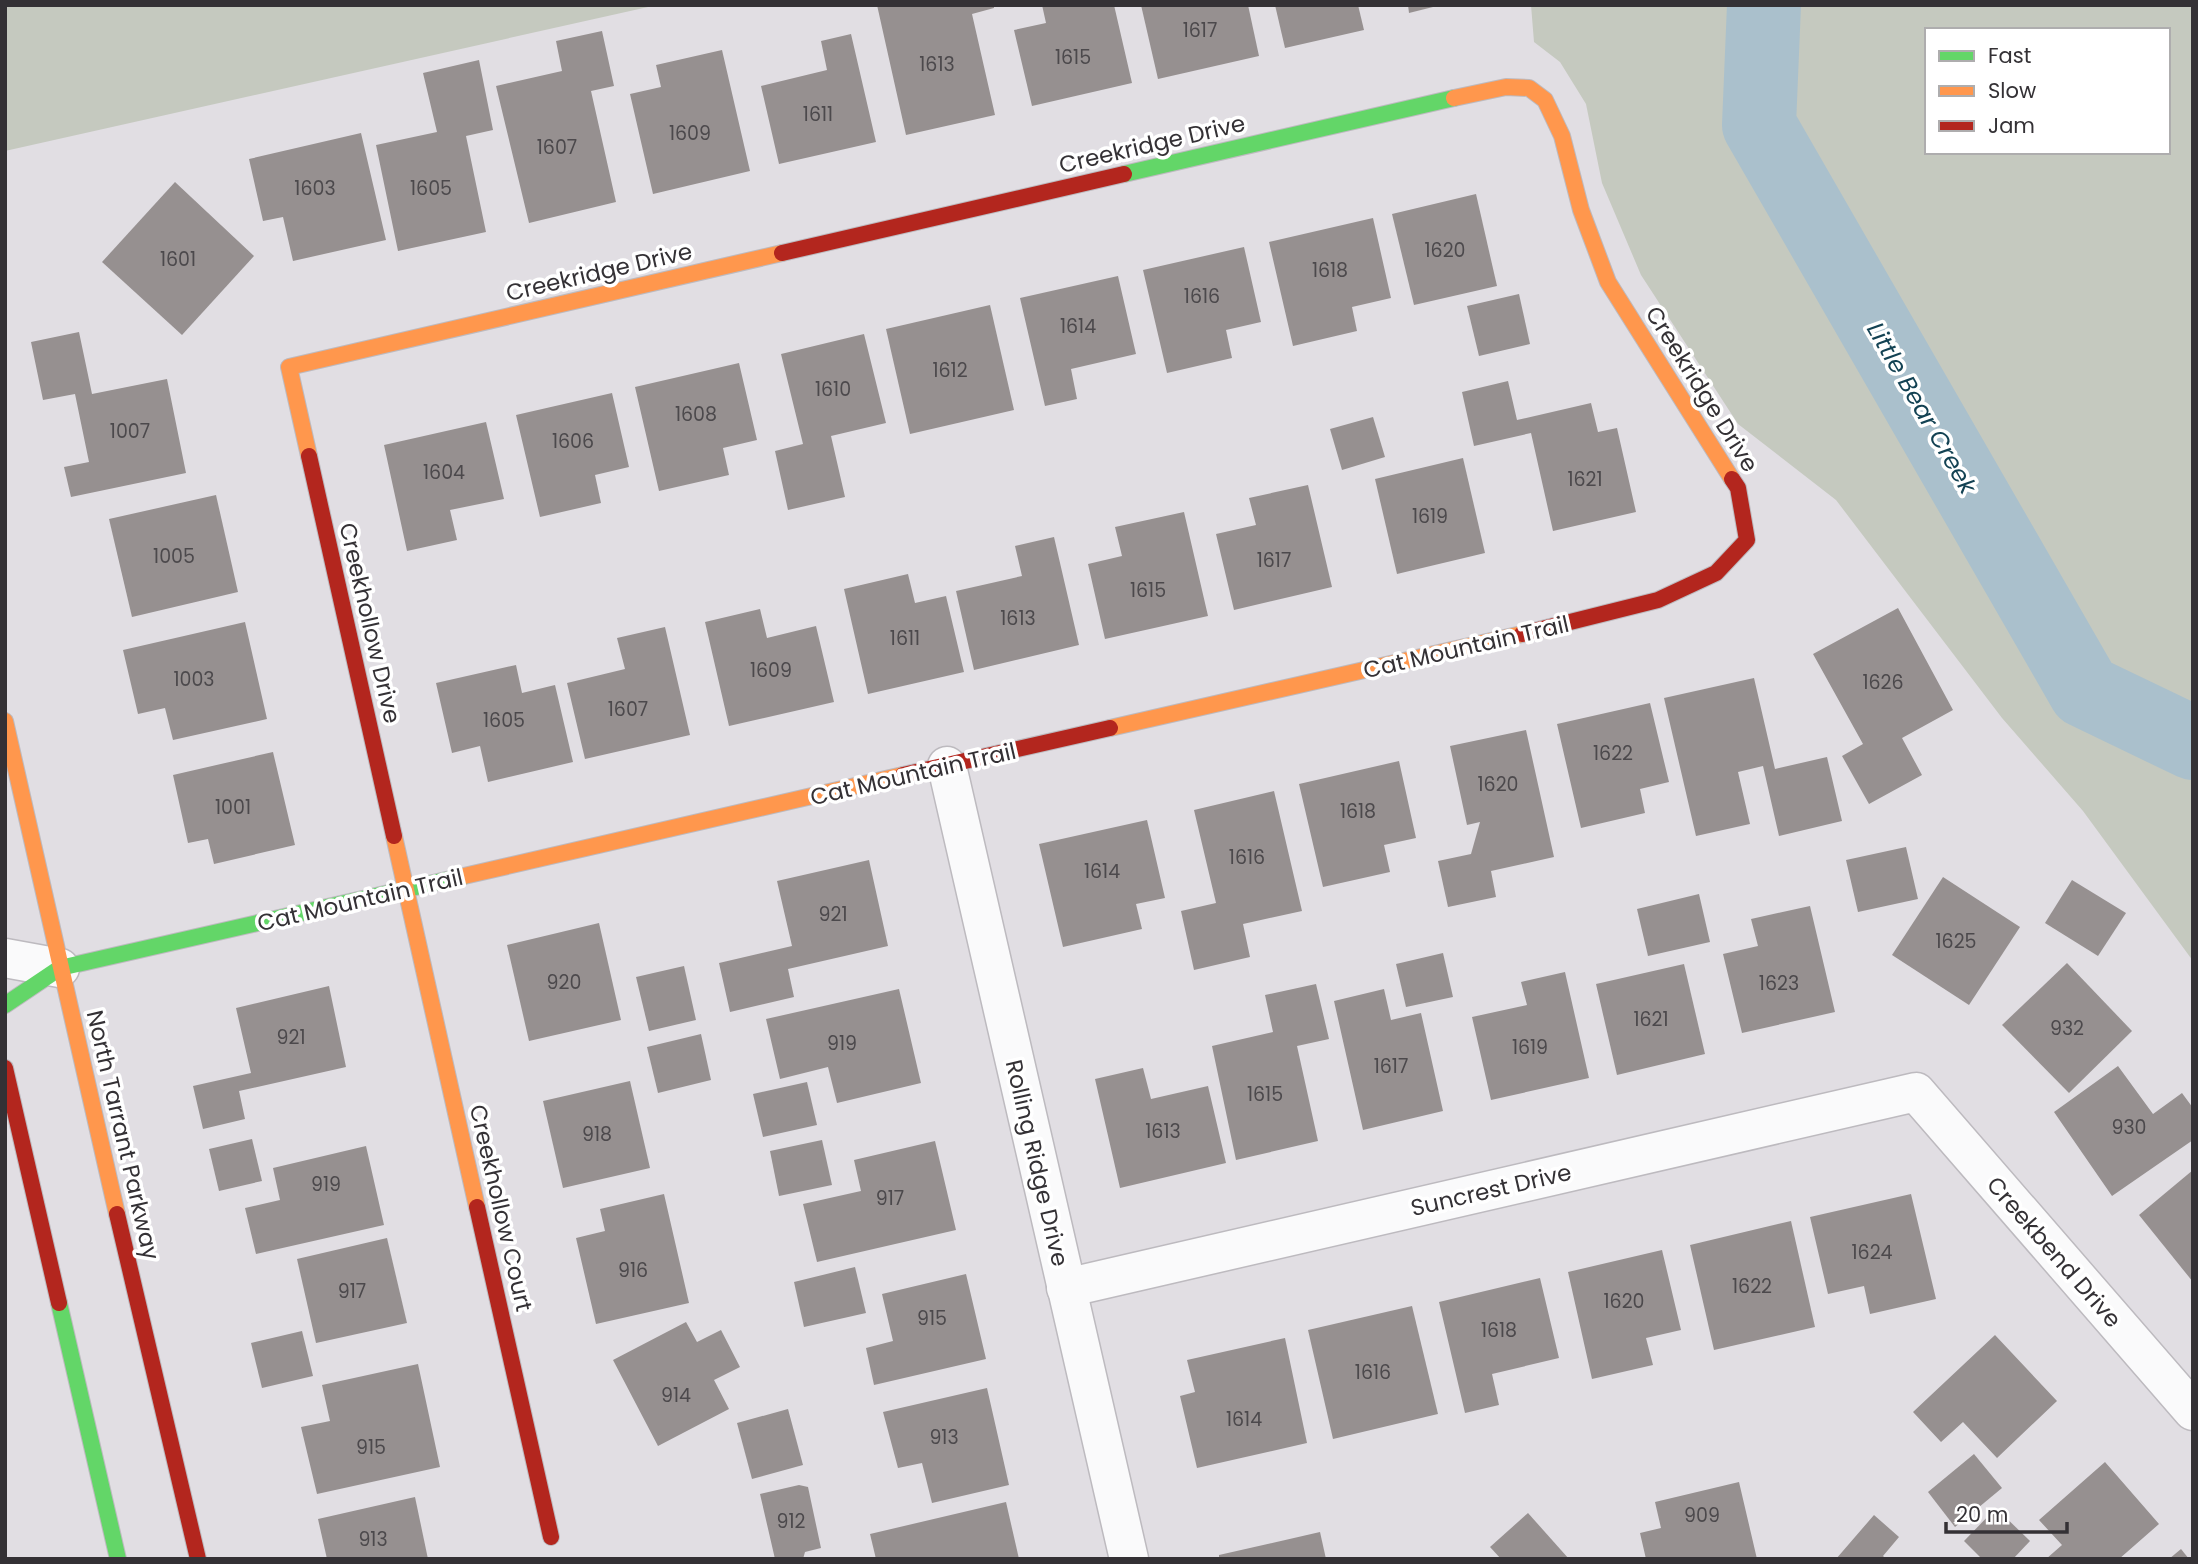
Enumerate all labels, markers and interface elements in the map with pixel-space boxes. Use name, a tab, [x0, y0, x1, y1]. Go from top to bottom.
house number: 1617	[1183, 17, 1217, 44]
legend	[1925, 28, 2170, 154]
text: Fast	[1988, 41, 2031, 70]
house number: 1615	[1055, 44, 1091, 71]
house number: 1613	[919, 51, 955, 78]
text: Slow	[1988, 76, 2036, 105]
house number: 1611	[803, 101, 833, 128]
street label: Creekridge Drive	[1056, 107, 1248, 181]
text: Jam	[1988, 111, 2035, 140]
house number: 1609	[669, 120, 711, 147]
house number: 1607	[537, 134, 577, 161]
house number: 1603	[294, 175, 336, 202]
house number: 1605	[410, 175, 452, 202]
street label: Creekridge Drive	[503, 235, 695, 309]
house number: 1620	[1424, 237, 1466, 264]
house number: 1601	[160, 246, 196, 273]
house number: 1618	[1312, 257, 1348, 284]
house number: 1616	[1184, 283, 1220, 310]
street label: Creekridge Drive	[1638, 300, 1766, 478]
house number: 1614	[1060, 313, 1096, 340]
water label: Little Bear Creek	[1859, 316, 1985, 501]
house number: 1612	[932, 357, 968, 384]
house number: 1610	[815, 376, 851, 403]
house number: 1608	[675, 401, 717, 428]
house number: 1007	[110, 418, 150, 445]
house number: 1606	[552, 428, 594, 455]
house number: 1604	[423, 459, 465, 486]
house number: 1621	[1567, 466, 1603, 493]
house number: 1619	[1412, 503, 1448, 530]
street label: Creekhollow Drive	[331, 520, 409, 726]
house number: 1005	[153, 543, 195, 570]
house number: 1617	[1257, 547, 1291, 574]
house number: 1615	[1130, 577, 1166, 604]
house number: 1613	[1000, 605, 1036, 632]
street label: Cat Mountain Trail	[1360, 608, 1572, 686]
house number: 1611	[890, 625, 920, 652]
house number: 1609	[750, 657, 792, 684]
house number: 1003	[173, 666, 215, 693]
house number: 1626	[1862, 669, 1904, 696]
house number: 1607	[608, 696, 648, 723]
house number: 1605	[483, 707, 525, 734]
street label: Cat Mountain Trail	[807, 735, 1019, 813]
house number: 1622	[1593, 740, 1633, 767]
house number: 1620	[1477, 771, 1519, 798]
house number: 1001	[215, 794, 251, 821]
house number: 1618	[1340, 798, 1376, 825]
house number: 1616	[1229, 844, 1265, 871]
house number: 1614	[1084, 858, 1120, 885]
street label: Cat Mountain Trail	[254, 861, 466, 939]
house number: 921	[819, 901, 847, 928]
house number: 1625	[1935, 928, 1977, 955]
house number: 920	[547, 969, 581, 996]
house number: 1623	[1759, 970, 1799, 997]
house number: 1621	[1633, 1006, 1669, 1033]
street label: North Tarrant Parkway	[79, 1007, 167, 1263]
house number: 932	[2050, 1015, 2084, 1042]
house number: 921	[277, 1024, 305, 1051]
house number: 919	[827, 1030, 857, 1057]
house number: 1619	[1512, 1034, 1548, 1061]
house number: 1617	[1374, 1053, 1408, 1080]
street label: Rolling Ridge Drive	[998, 1057, 1076, 1269]
house number: 1615	[1247, 1081, 1283, 1108]
street label: Creekhollow Court	[462, 1101, 540, 1315]
house number: 930	[2111, 1114, 2147, 1141]
house number: 1613	[1145, 1118, 1181, 1145]
house number: 918	[582, 1121, 612, 1148]
street label: Suncrest Drive	[1408, 1156, 1574, 1224]
street label: Creekbend Drive	[1979, 1170, 2129, 1334]
house number: 919	[311, 1171, 341, 1198]
house number: 917	[876, 1185, 904, 1212]
house number: 1624	[1851, 1239, 1893, 1266]
house number: 916	[618, 1257, 648, 1284]
house number: 1622	[1732, 1273, 1772, 1300]
house number: 917	[338, 1278, 366, 1305]
house number: 1620	[1603, 1288, 1645, 1315]
house number: 915	[917, 1305, 947, 1332]
house number: 1618	[1481, 1317, 1517, 1344]
house number: 1616	[1355, 1359, 1391, 1386]
house number: 914	[661, 1382, 691, 1409]
house number: 1614	[1226, 1406, 1262, 1433]
house number: 913	[929, 1424, 959, 1451]
house number: 915	[356, 1434, 386, 1461]
scale bar	[1946, 1490, 2067, 1534]
text: 20 m	[1956, 1500, 2009, 1529]
house number: 909	[1684, 1502, 1720, 1529]
house number: 912	[777, 1508, 806, 1535]
house number: 913	[358, 1526, 388, 1553]

